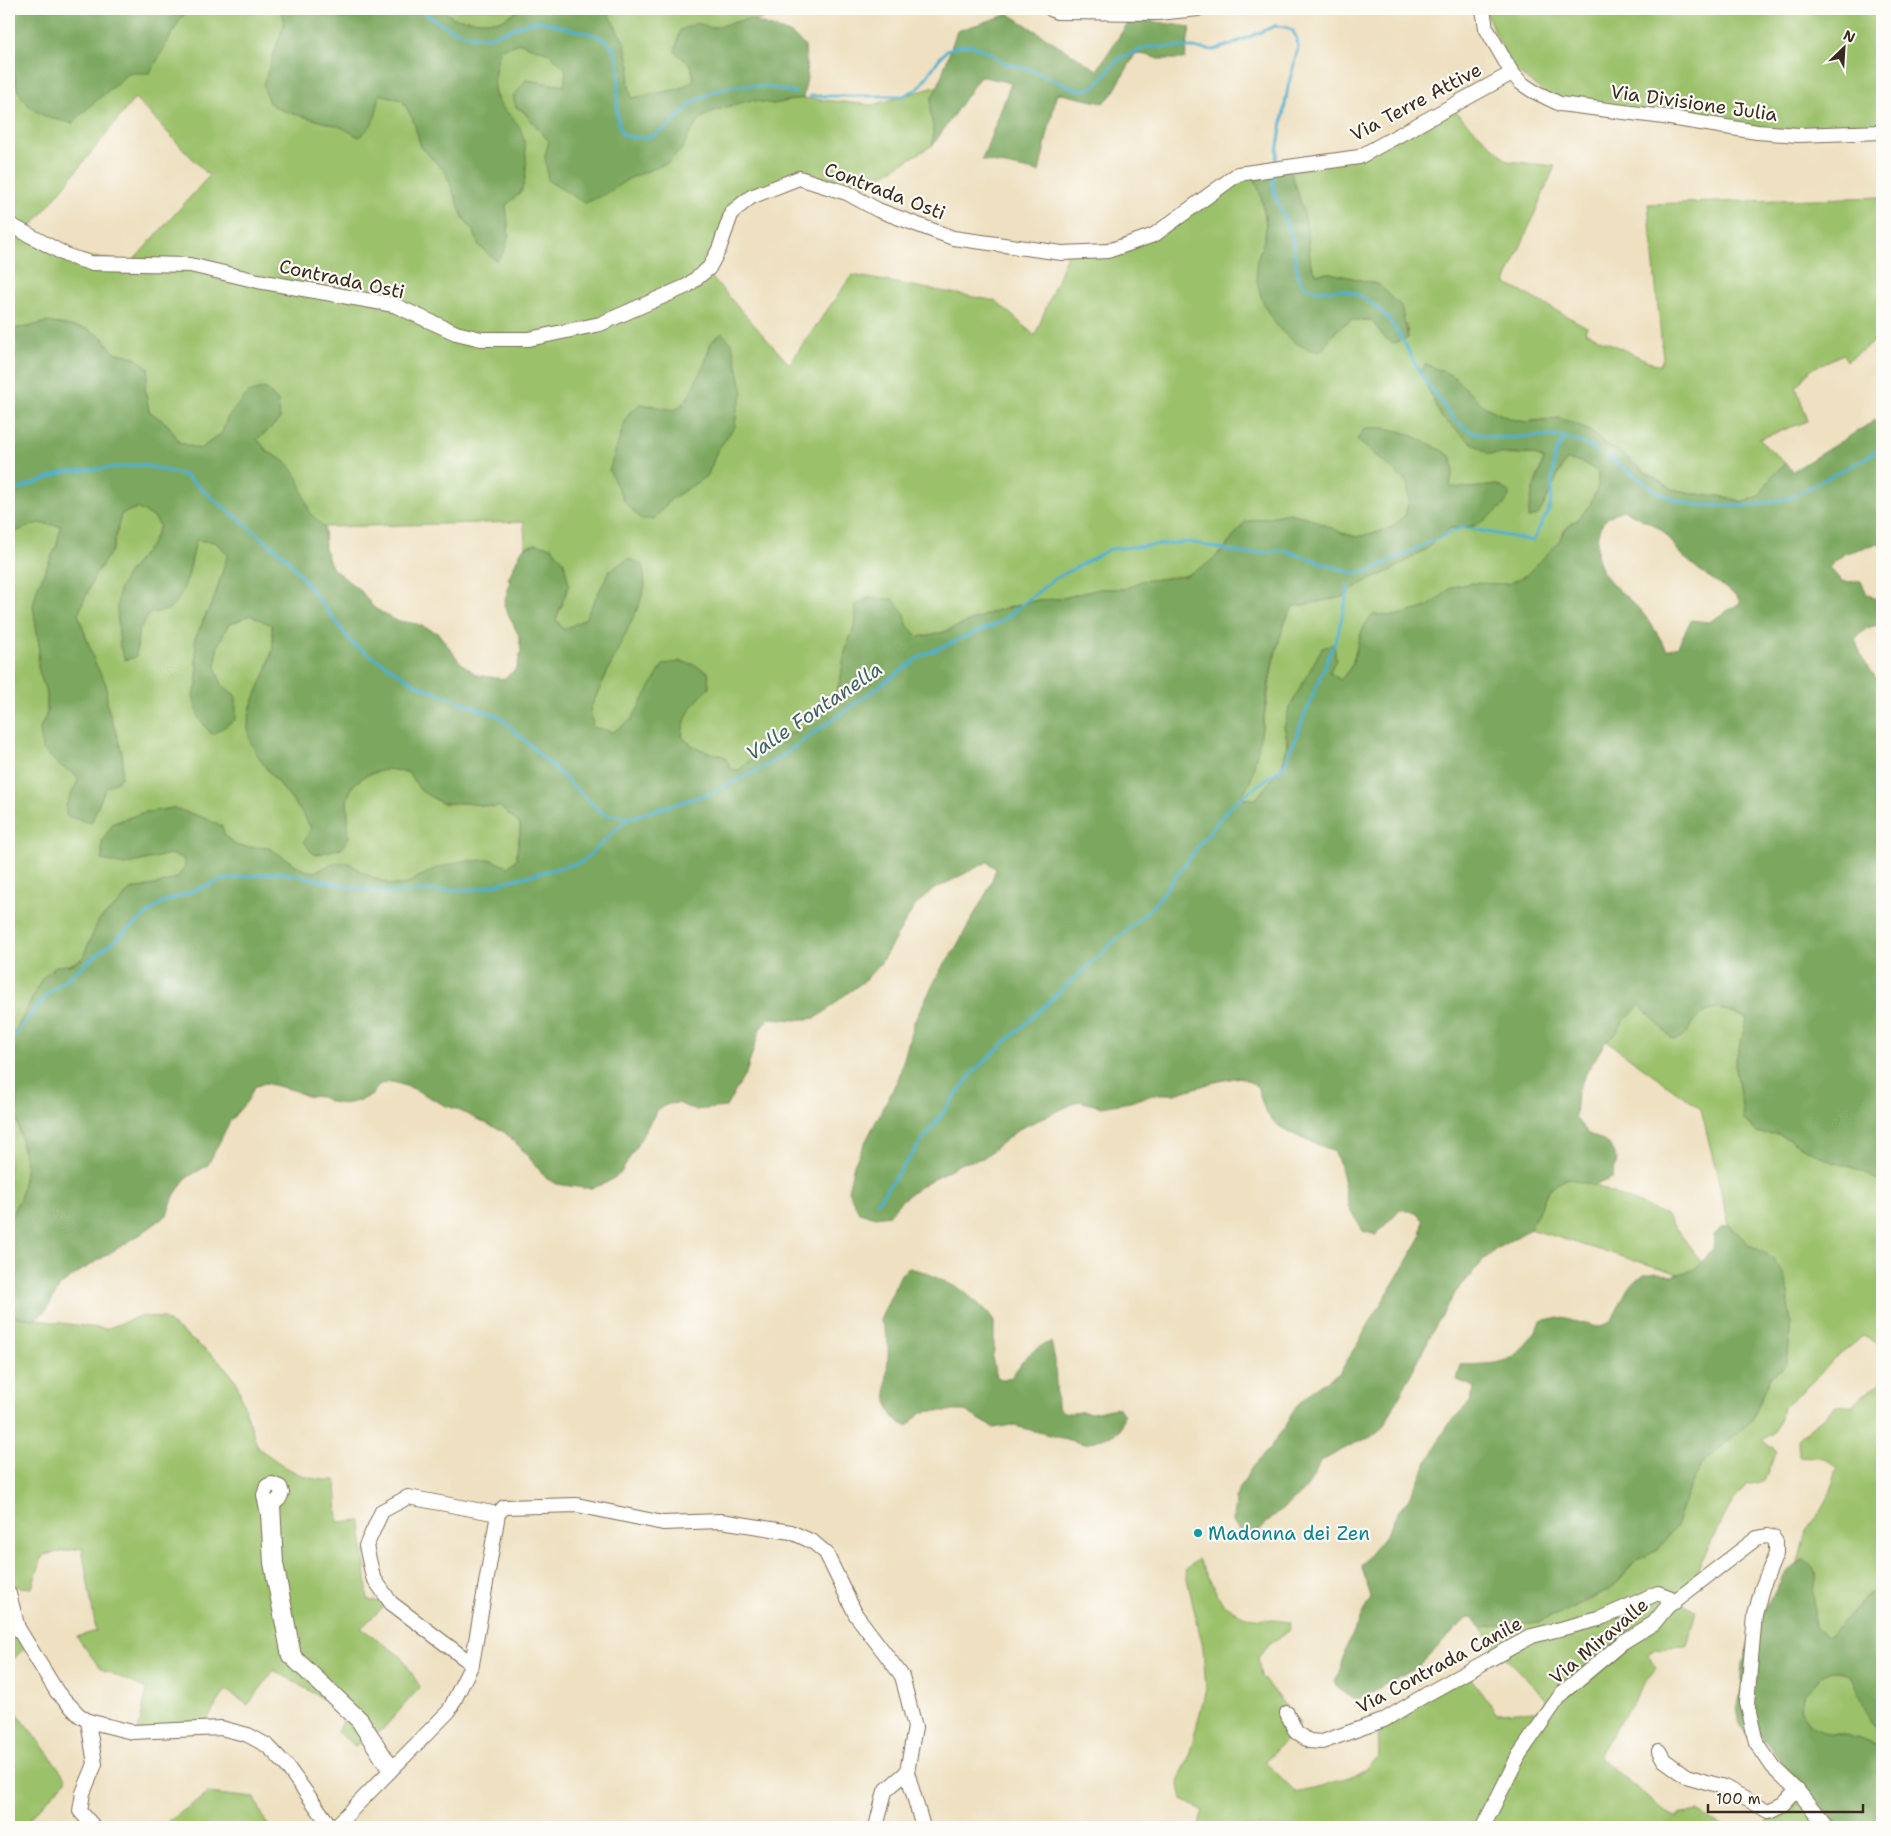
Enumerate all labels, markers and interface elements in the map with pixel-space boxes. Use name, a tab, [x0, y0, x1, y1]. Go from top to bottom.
north arrow	[1818, 22, 1868, 72]
text: N	[1841, 26, 1858, 47]
street label: Via Terre Attive	[1346, 57, 1486, 147]
street label: Via Divisione Julia	[1609, 79, 1779, 127]
street label: Contrada Osti	[821, 156, 949, 226]
street label: Contrada Osti	[277, 253, 407, 305]
water label: Valle Fontanella	[741, 656, 887, 766]
place label: Madonna dei Zen	[1208, 1521, 1370, 1546]
marker: Madonna dei Zen	[1192, 1527, 1204, 1539]
street label: Via Miravalle	[1544, 1592, 1654, 1690]
street label: Via Contrada Canile	[1352, 1611, 1526, 1719]
scale bar	[1708, 1781, 1864, 1813]
text: 100 m	[1716, 1789, 1761, 1809]

